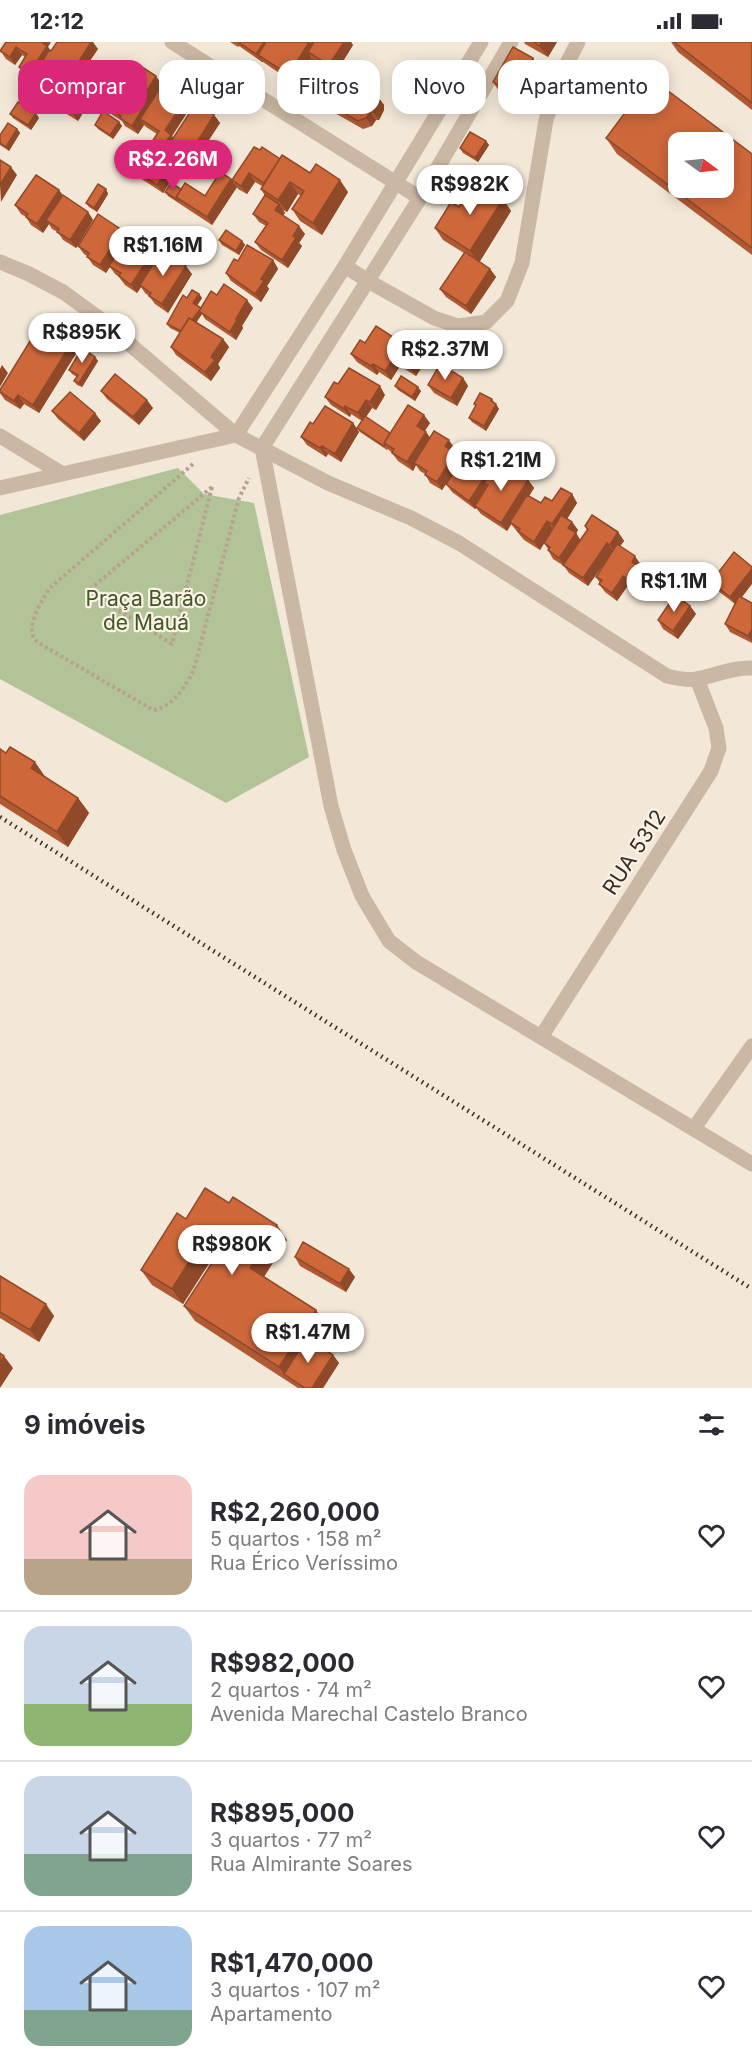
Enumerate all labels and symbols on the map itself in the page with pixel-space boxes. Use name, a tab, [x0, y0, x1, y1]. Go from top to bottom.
north arrow	[668, 132, 734, 198]
pin: R$2.26M	[118, 140, 228, 191]
pin: R$982K	[421, 165, 519, 216]
pin: R$1.16M	[108, 226, 218, 277]
pin: R$895K	[33, 313, 131, 364]
pin: R$2.37M	[390, 330, 500, 381]
pin: R$1.21M	[446, 441, 556, 492]
pin: R$1.1M	[625, 562, 723, 613]
park label: Praça Barão de Mauá	[86, 586, 206, 635]
street label: RUA 5312	[597, 805, 671, 899]
pin: R$980K	[183, 1225, 281, 1276]
pin: R$1.47M	[253, 1313, 363, 1364]

